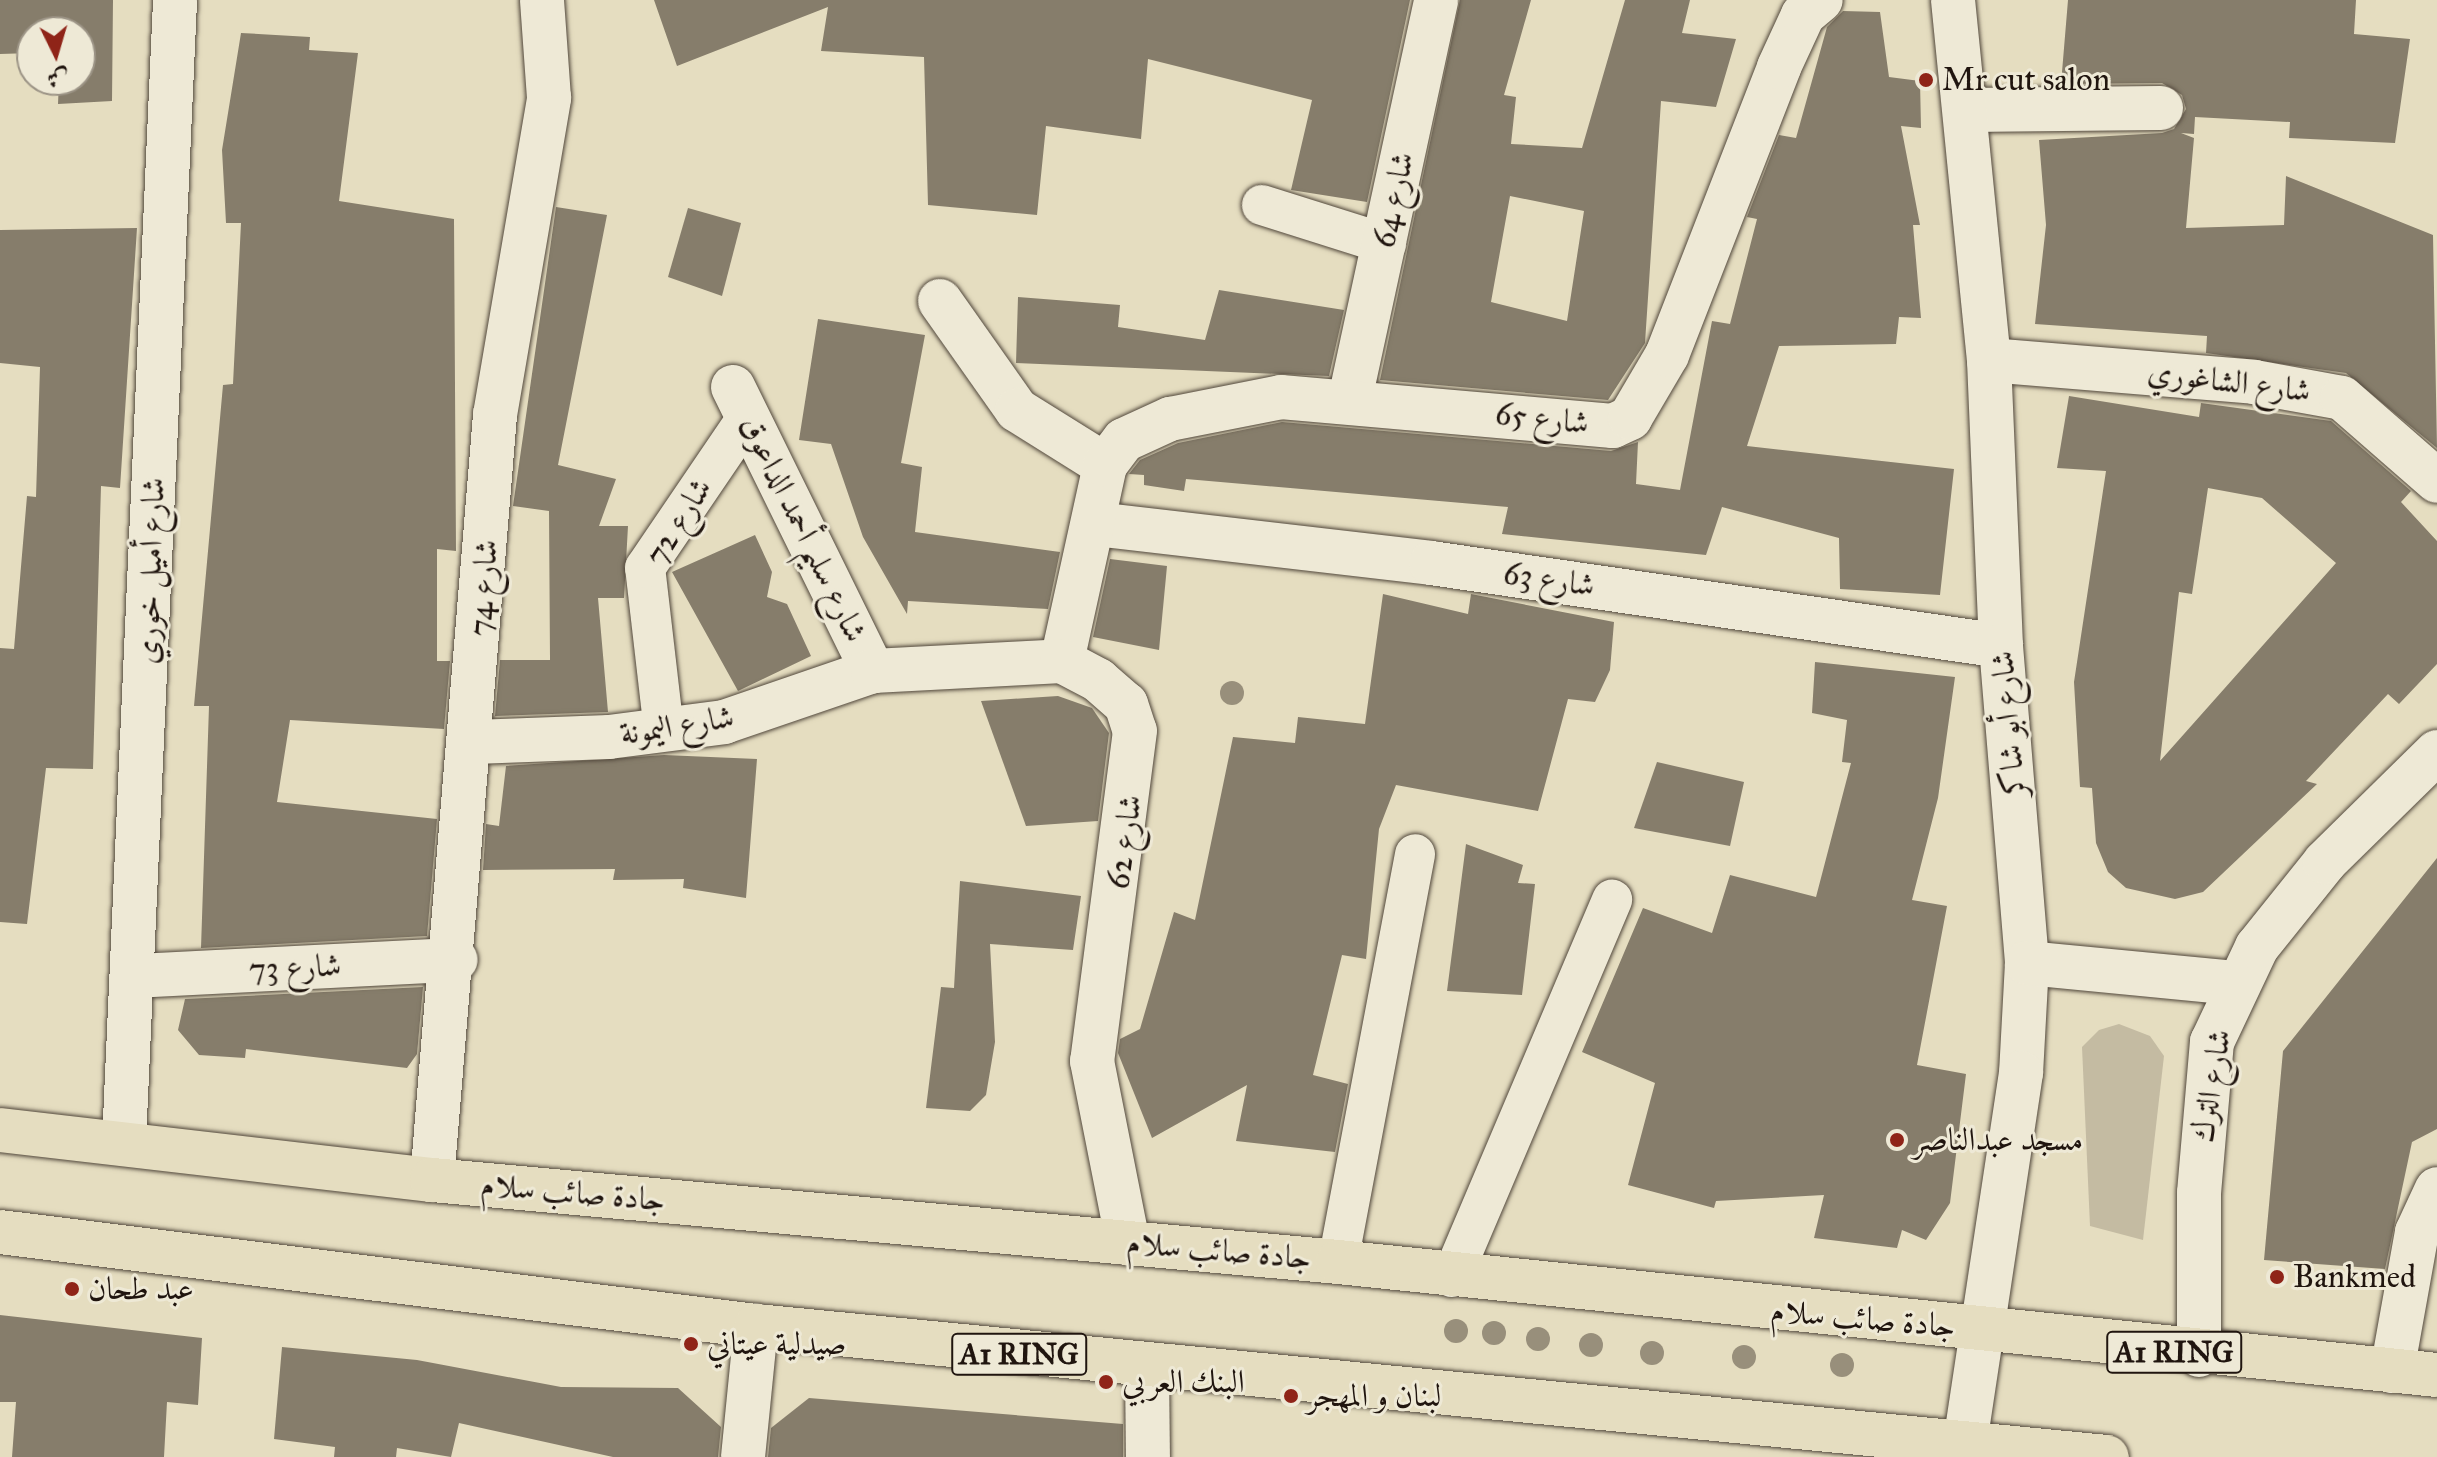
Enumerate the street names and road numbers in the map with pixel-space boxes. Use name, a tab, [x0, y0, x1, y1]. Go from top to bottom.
street label: شارع 64	[1365, 149, 1423, 251]
street label: شارع الشاغوري	[2145, 353, 2313, 411]
street label: شارع 65	[1493, 395, 1591, 443]
street label: شارع سليم أحمد الداعوق	[732, 410, 874, 648]
street label: شارع 72	[637, 471, 721, 573]
street label: شارع أميل خوري	[129, 477, 173, 665]
street label: شارع 74	[461, 538, 507, 638]
street label: شارع 63	[1501, 555, 1597, 605]
street label: شارع أبو شاكر	[1983, 649, 2035, 799]
street label: شارع اليمونة	[617, 698, 737, 754]
street label: شارع 62	[1099, 792, 1151, 892]
street label: شارع 73	[248, 946, 342, 990]
street label: شارع الترك	[2184, 1027, 2240, 1145]
street label: جادة صائب سلام	[479, 1166, 667, 1220]
street label: جادة صائب سلام	[1125, 1224, 1313, 1278]
street label: جادة صائب سلام	[1769, 1292, 1957, 1346]
road number: A1 RING	[2106, 1326, 2242, 1378]
road number: A1 RING	[951, 1328, 1087, 1380]

